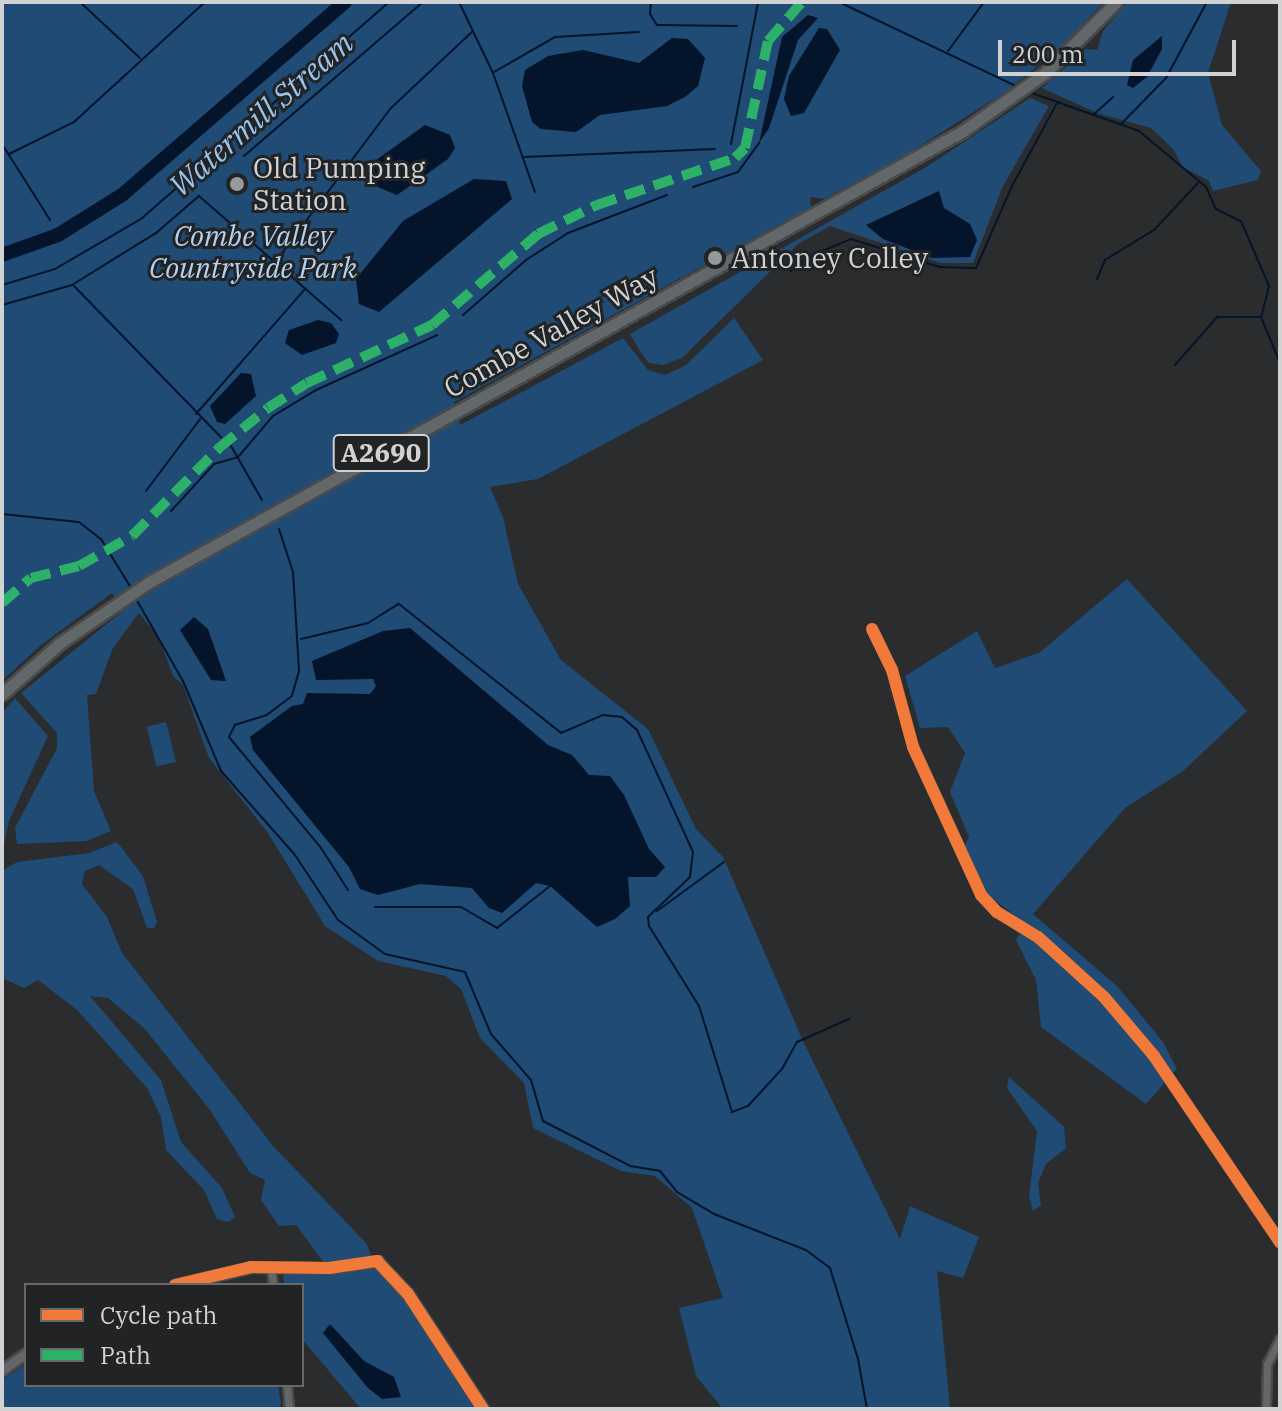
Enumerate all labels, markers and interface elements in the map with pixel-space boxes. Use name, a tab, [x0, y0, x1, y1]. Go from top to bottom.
scale bar	[1002, 24, 1240, 74]
water label: Watermill Stream	[162, 25, 360, 203]
text: 200 m	[1012, 38, 1084, 70]
place label: Old Pumping Station	[253, 151, 426, 217]
marker: Old Pumping Station	[228, 175, 246, 193]
park label: Combe Valley Countryside Park	[149, 219, 357, 285]
place label: Antoney Colley	[731, 241, 928, 275]
marker: Antoney Colley	[706, 249, 724, 267]
street label: Combe Valley Way	[438, 259, 664, 405]
road number: A2690	[331, 431, 431, 475]
legend	[24, 1283, 304, 1387]
text: Cycle path	[100, 1299, 217, 1331]
text: Path	[100, 1339, 151, 1371]

